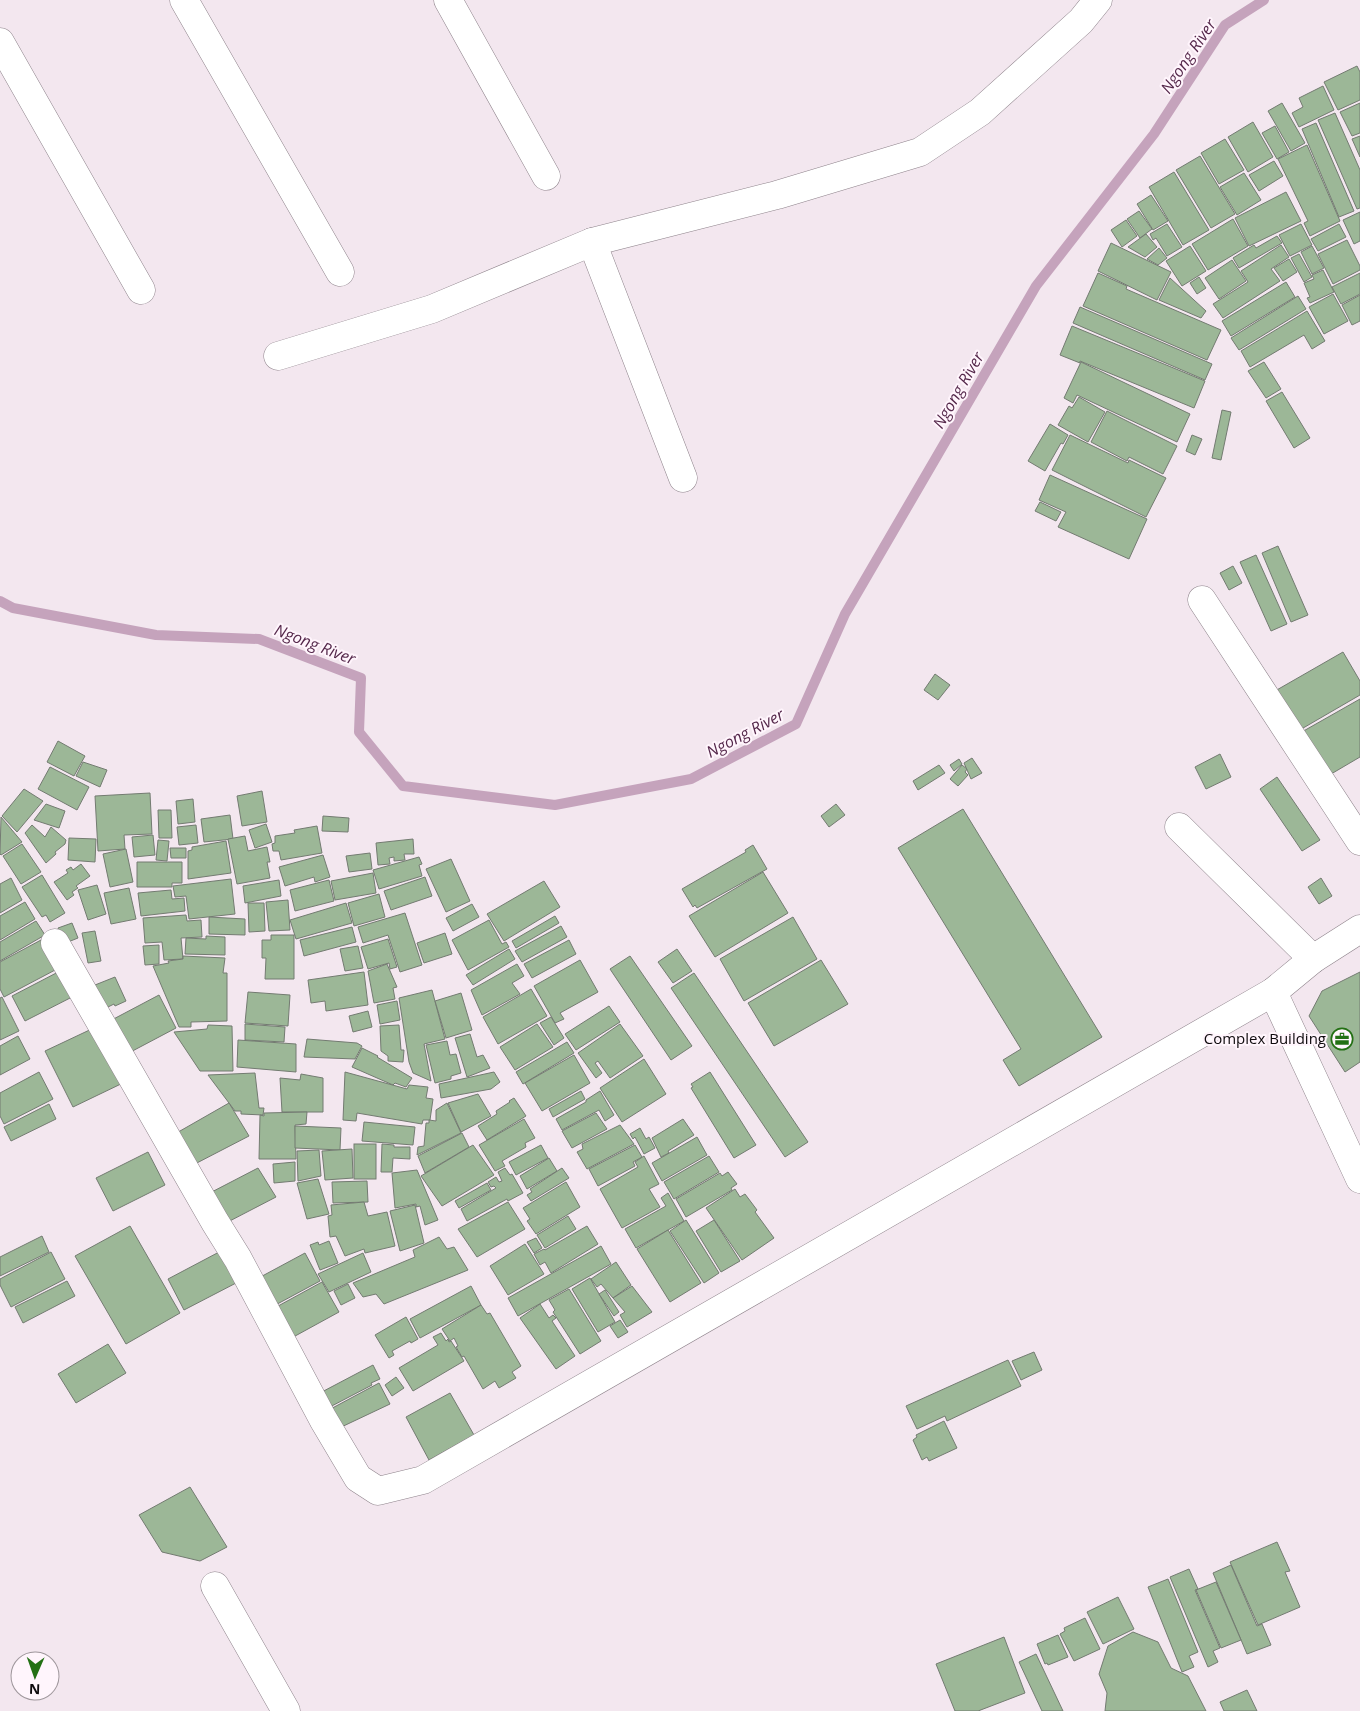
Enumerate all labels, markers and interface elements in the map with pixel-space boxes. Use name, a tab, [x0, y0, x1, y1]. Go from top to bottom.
water label: Ngong River	[1155, 14, 1221, 97]
water label: Ngong River	[927, 347, 989, 432]
water label: Ngong River	[271, 618, 359, 670]
water label: Ngong River	[702, 703, 788, 763]
office icon: Complex Building	[1330, 1027, 1354, 1051]
place label: Complex Building	[1204, 1028, 1326, 1048]
north arrow	[10, 1651, 60, 1701]
text: N	[29, 1680, 41, 1699]

